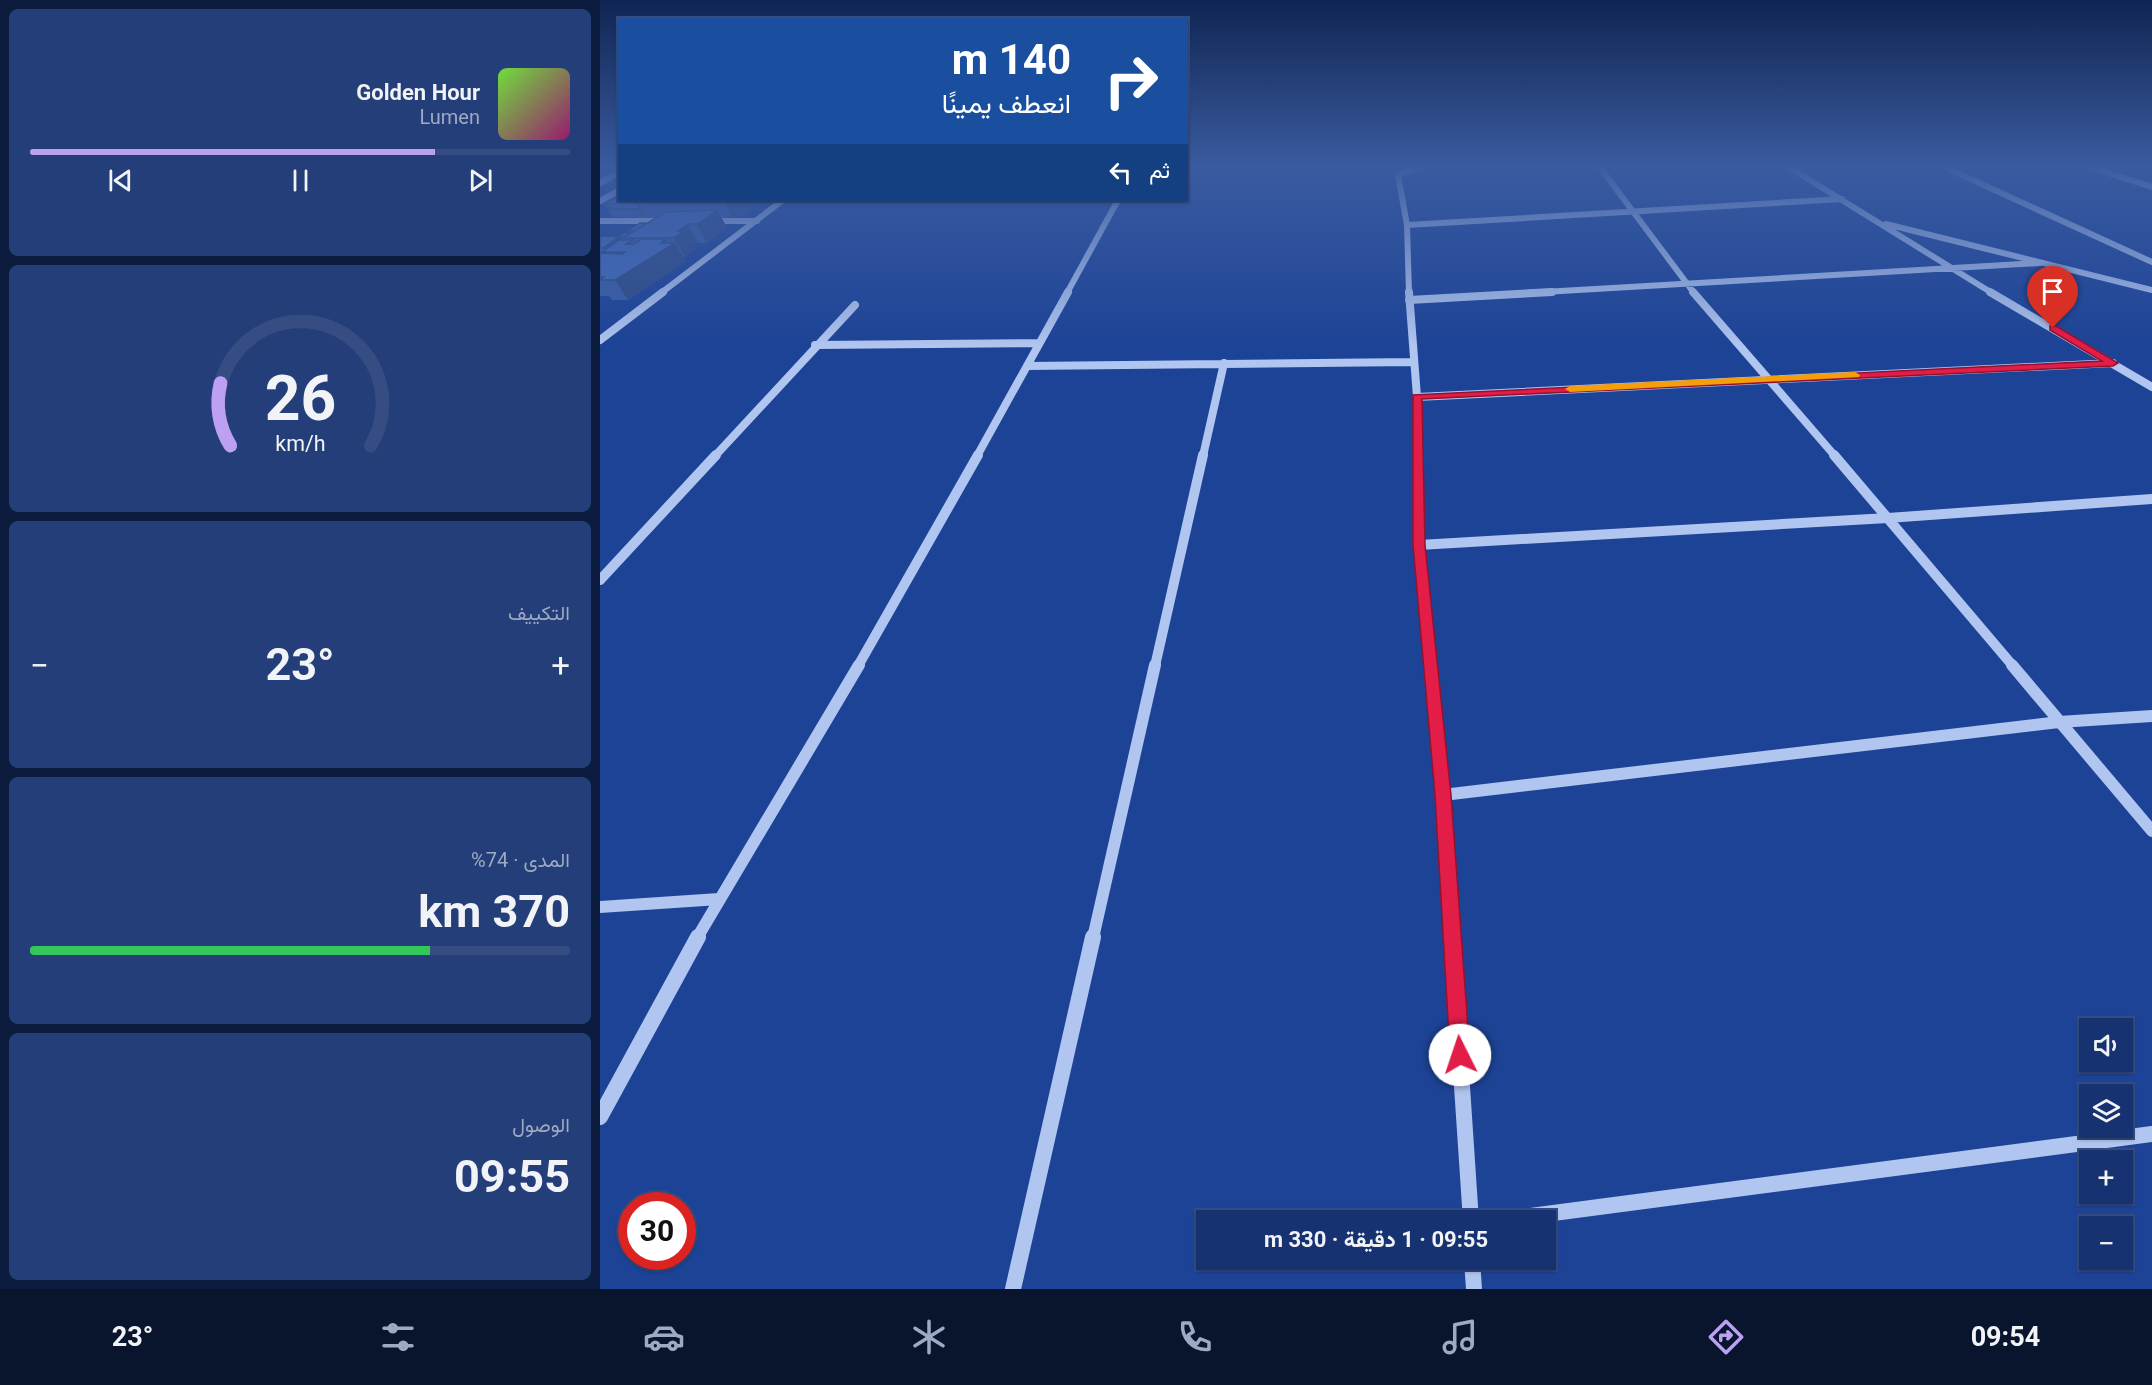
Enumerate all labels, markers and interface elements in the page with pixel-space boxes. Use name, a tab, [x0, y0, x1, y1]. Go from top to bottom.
text: 140 m	[952, 35, 1071, 84]
icon: right	[1092, 42, 1170, 120]
text: Golden Hour	[356, 80, 480, 105]
text: انعطف يمينًا	[942, 88, 1071, 120]
text: Lumen	[419, 105, 480, 129]
icon: left	[1104, 156, 1137, 189]
text: ثم	[1149, 158, 1170, 183]
icon: previous	[104, 164, 137, 197]
icon: pause	[284, 164, 317, 197]
icon: next	[464, 164, 497, 197]
pin	[2027, 266, 2078, 328]
icon: arrive	[2036, 275, 2069, 308]
text: 26	[264, 362, 336, 435]
text: km/h	[275, 431, 325, 456]
text: التكييف	[508, 601, 570, 625]
text: 23°	[265, 638, 335, 691]
text: −	[30, 646, 49, 685]
text: +	[551, 646, 570, 685]
text: المدى · 74%	[471, 848, 570, 872]
text: 370 km	[418, 885, 570, 938]
map controls	[2079, 1018, 2133, 1270]
button: sound	[2079, 1018, 2133, 1072]
position arrow	[1428, 1023, 1492, 1087]
button: layers	[2079, 1084, 2133, 1138]
text: الوصول	[512, 1113, 570, 1137]
text: 09:55	[454, 1150, 570, 1203]
button: +	[2079, 1150, 2133, 1204]
speed limit sign: 30	[618, 1192, 696, 1270]
button: −	[2079, 1216, 2133, 1270]
text: 09:55 · 1 دقيقة · 330 m	[1264, 1227, 1488, 1252]
icon: filters	[377, 1316, 419, 1358]
icon: car	[643, 1316, 685, 1358]
icon: climate	[908, 1316, 950, 1358]
icon: phone	[1174, 1316, 1216, 1358]
icon: music	[1439, 1316, 1481, 1358]
icon: directions	[1705, 1316, 1747, 1358]
text: 23°	[112, 1321, 153, 1353]
text: 09:54	[1971, 1321, 2040, 1353]

